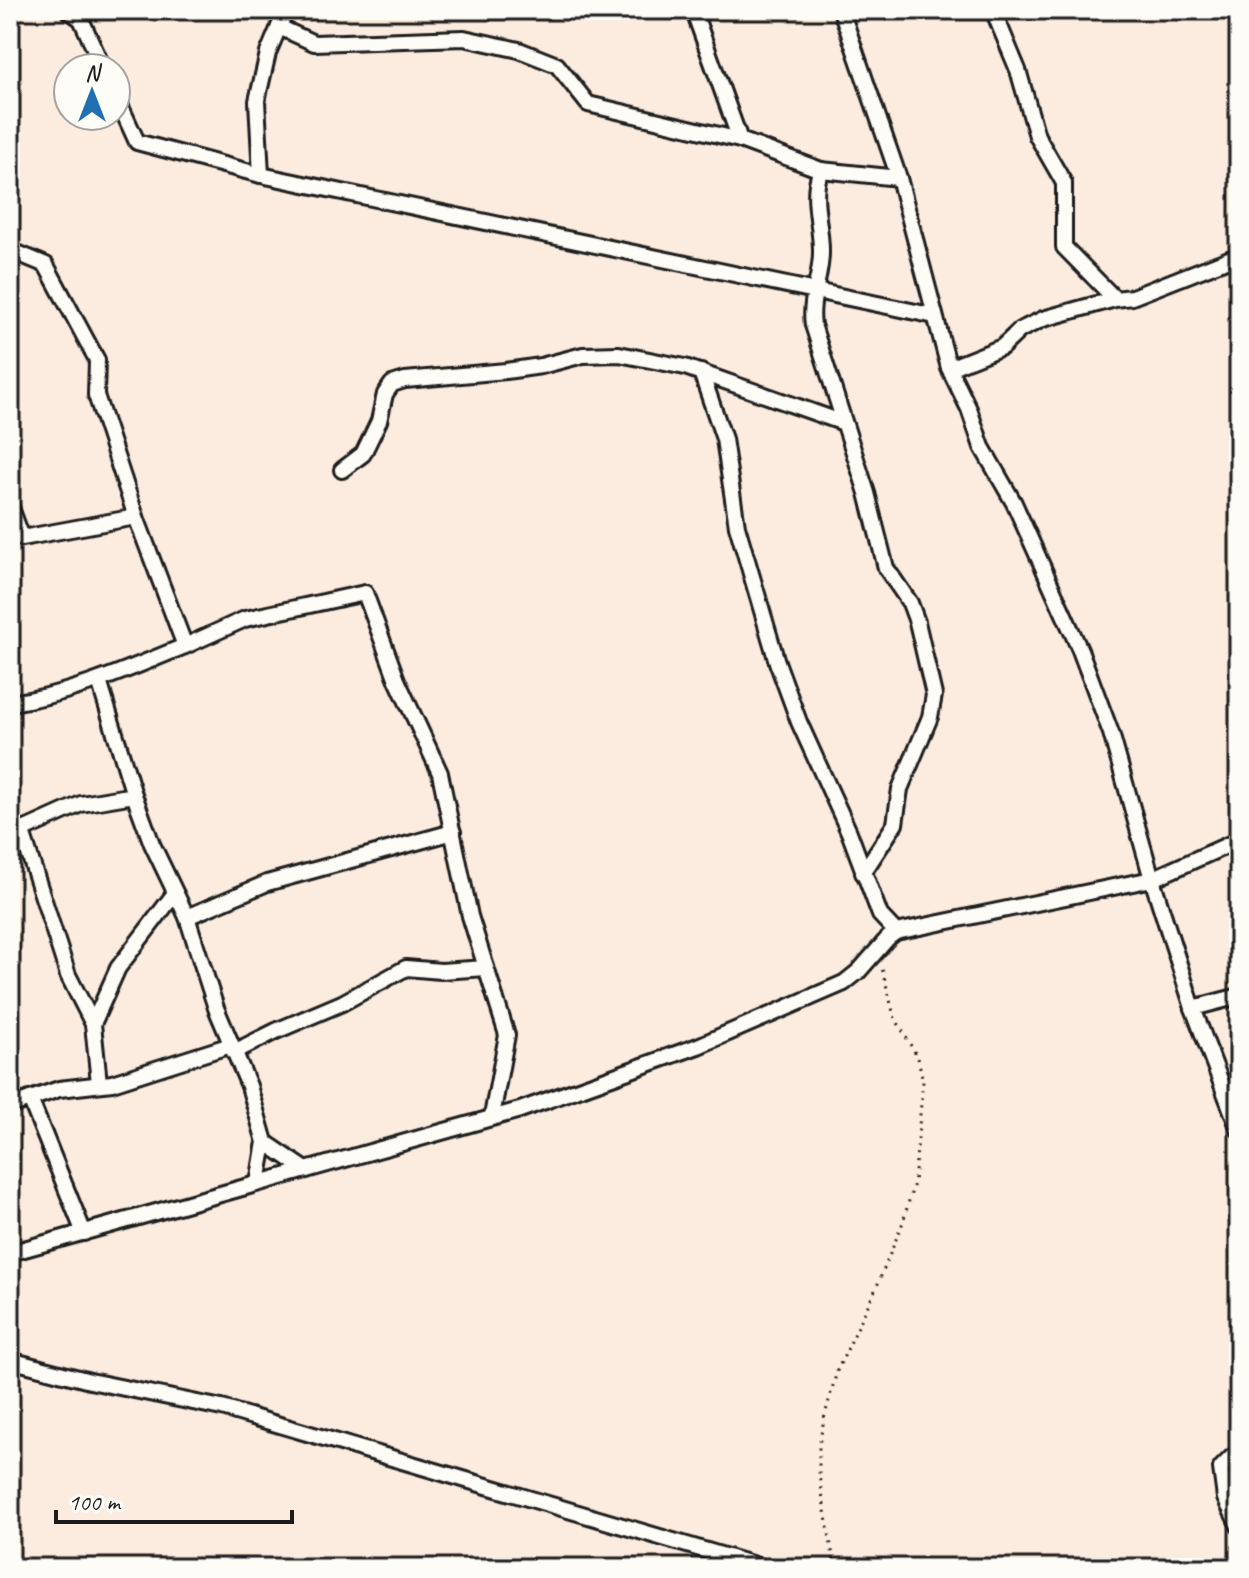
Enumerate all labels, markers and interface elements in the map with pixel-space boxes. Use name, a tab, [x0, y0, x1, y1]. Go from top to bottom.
north arrow	[52, 52, 132, 132]
text: N	[85, 59, 102, 87]
scale bar	[56, 1474, 292, 1524]
text: 100 m	[68, 1487, 122, 1517]

